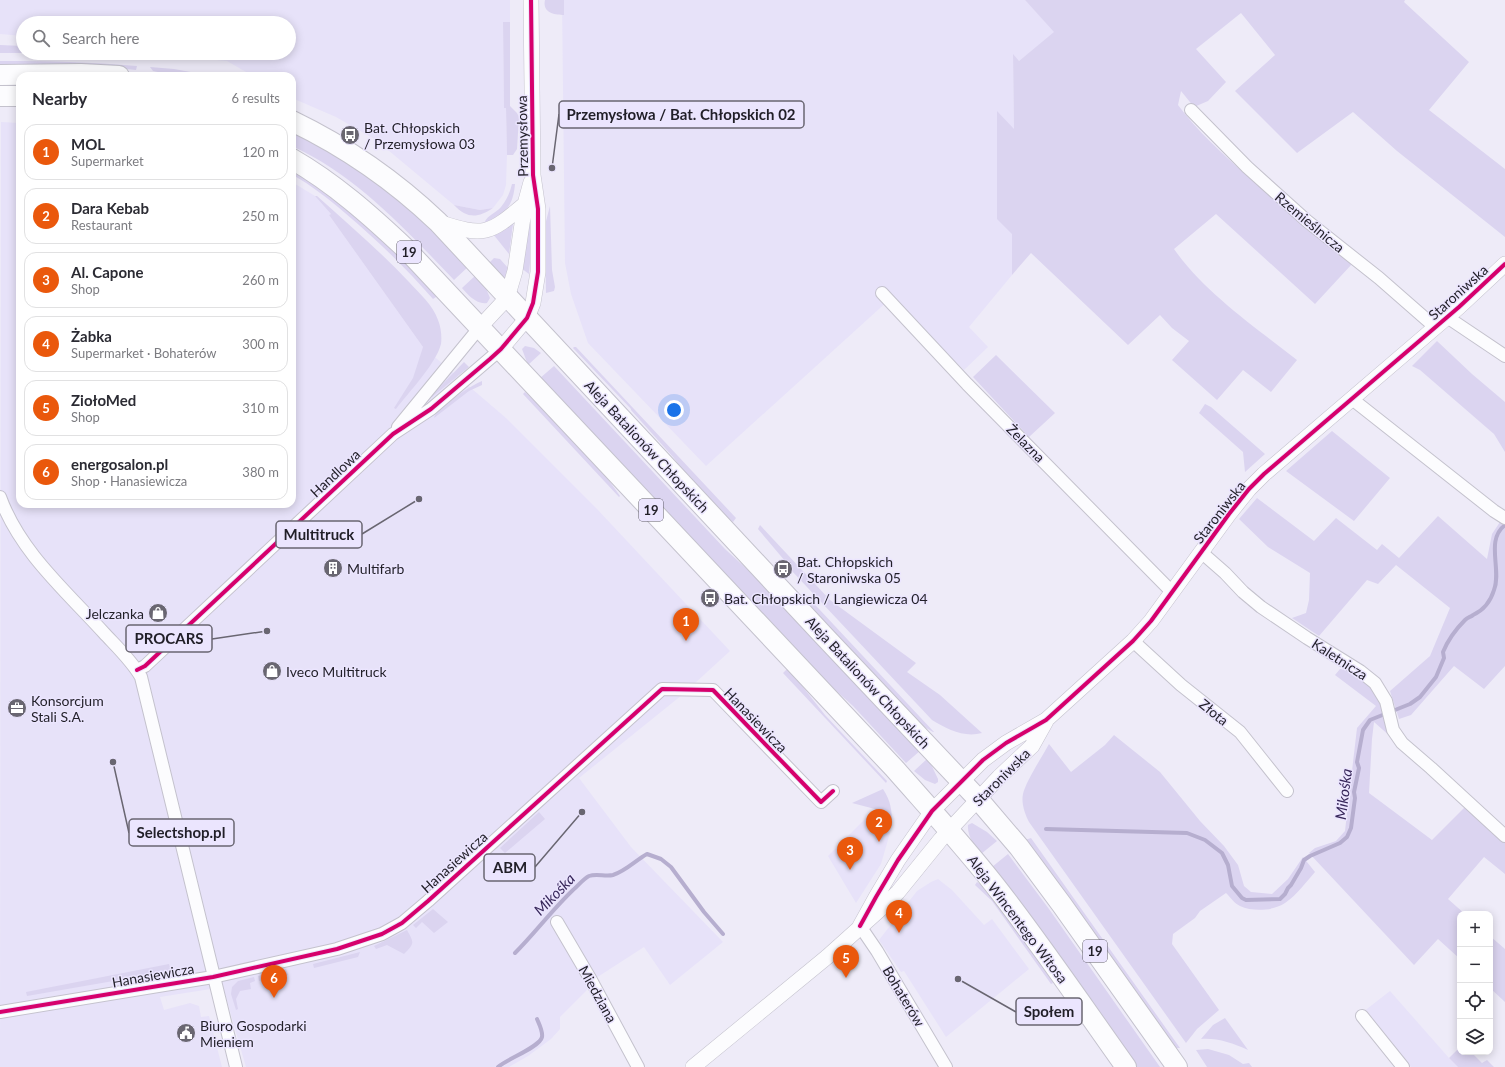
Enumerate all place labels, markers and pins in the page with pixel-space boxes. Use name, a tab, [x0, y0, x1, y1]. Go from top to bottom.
callout: Przemysłowa / Bat. Chłopskich 02	[559, 101, 804, 128]
place label: Bat. Chłopskich / Przemysłowa 03	[364, 119, 475, 152]
bus stop icon: Bat. Chłopskich / Przemysłowa 03	[339, 124, 361, 146]
callout: Multitruck	[276, 521, 362, 548]
place label: Bat. Chłopskich / Staroniwska 05	[797, 553, 901, 586]
building icon: Multifarb	[322, 557, 344, 579]
bus stop icon: Bat. Chłopskich / Staroniwska 05	[772, 558, 794, 580]
place label: Multifarb	[347, 560, 405, 577]
bus stop icon: Bat. Chłopskich / Langiewicza 04	[699, 587, 721, 609]
place label: Bat. Chłopskich / Langiewicza 04	[724, 590, 928, 607]
shop icon: Jelczanka	[147, 602, 169, 624]
place label: Jelczanka	[86, 605, 144, 622]
pin: 1	[673, 608, 699, 641]
callout: PROCARS	[126, 625, 212, 652]
shop icon: Iveco Multitruck	[261, 660, 283, 682]
place label: Iveco Multitruck	[286, 663, 387, 680]
place label: Konsorcjum Stali S.A.	[31, 692, 104, 725]
office icon: Konsorcjum Stali S.A.	[6, 697, 28, 719]
pin: 2	[866, 809, 892, 842]
callout: Selectshop.pl	[129, 819, 234, 846]
pin: 3	[837, 837, 863, 870]
callout: ABM	[484, 854, 535, 881]
pin: 4	[886, 900, 912, 933]
pin: 5	[833, 945, 859, 978]
pin: 6	[261, 965, 287, 998]
callout: Społem	[1016, 998, 1082, 1025]
place label: Biuro Gospodarki Mieniem	[200, 1017, 307, 1050]
public building icon: Biuro Gospodarki Mieniem	[175, 1022, 197, 1044]

